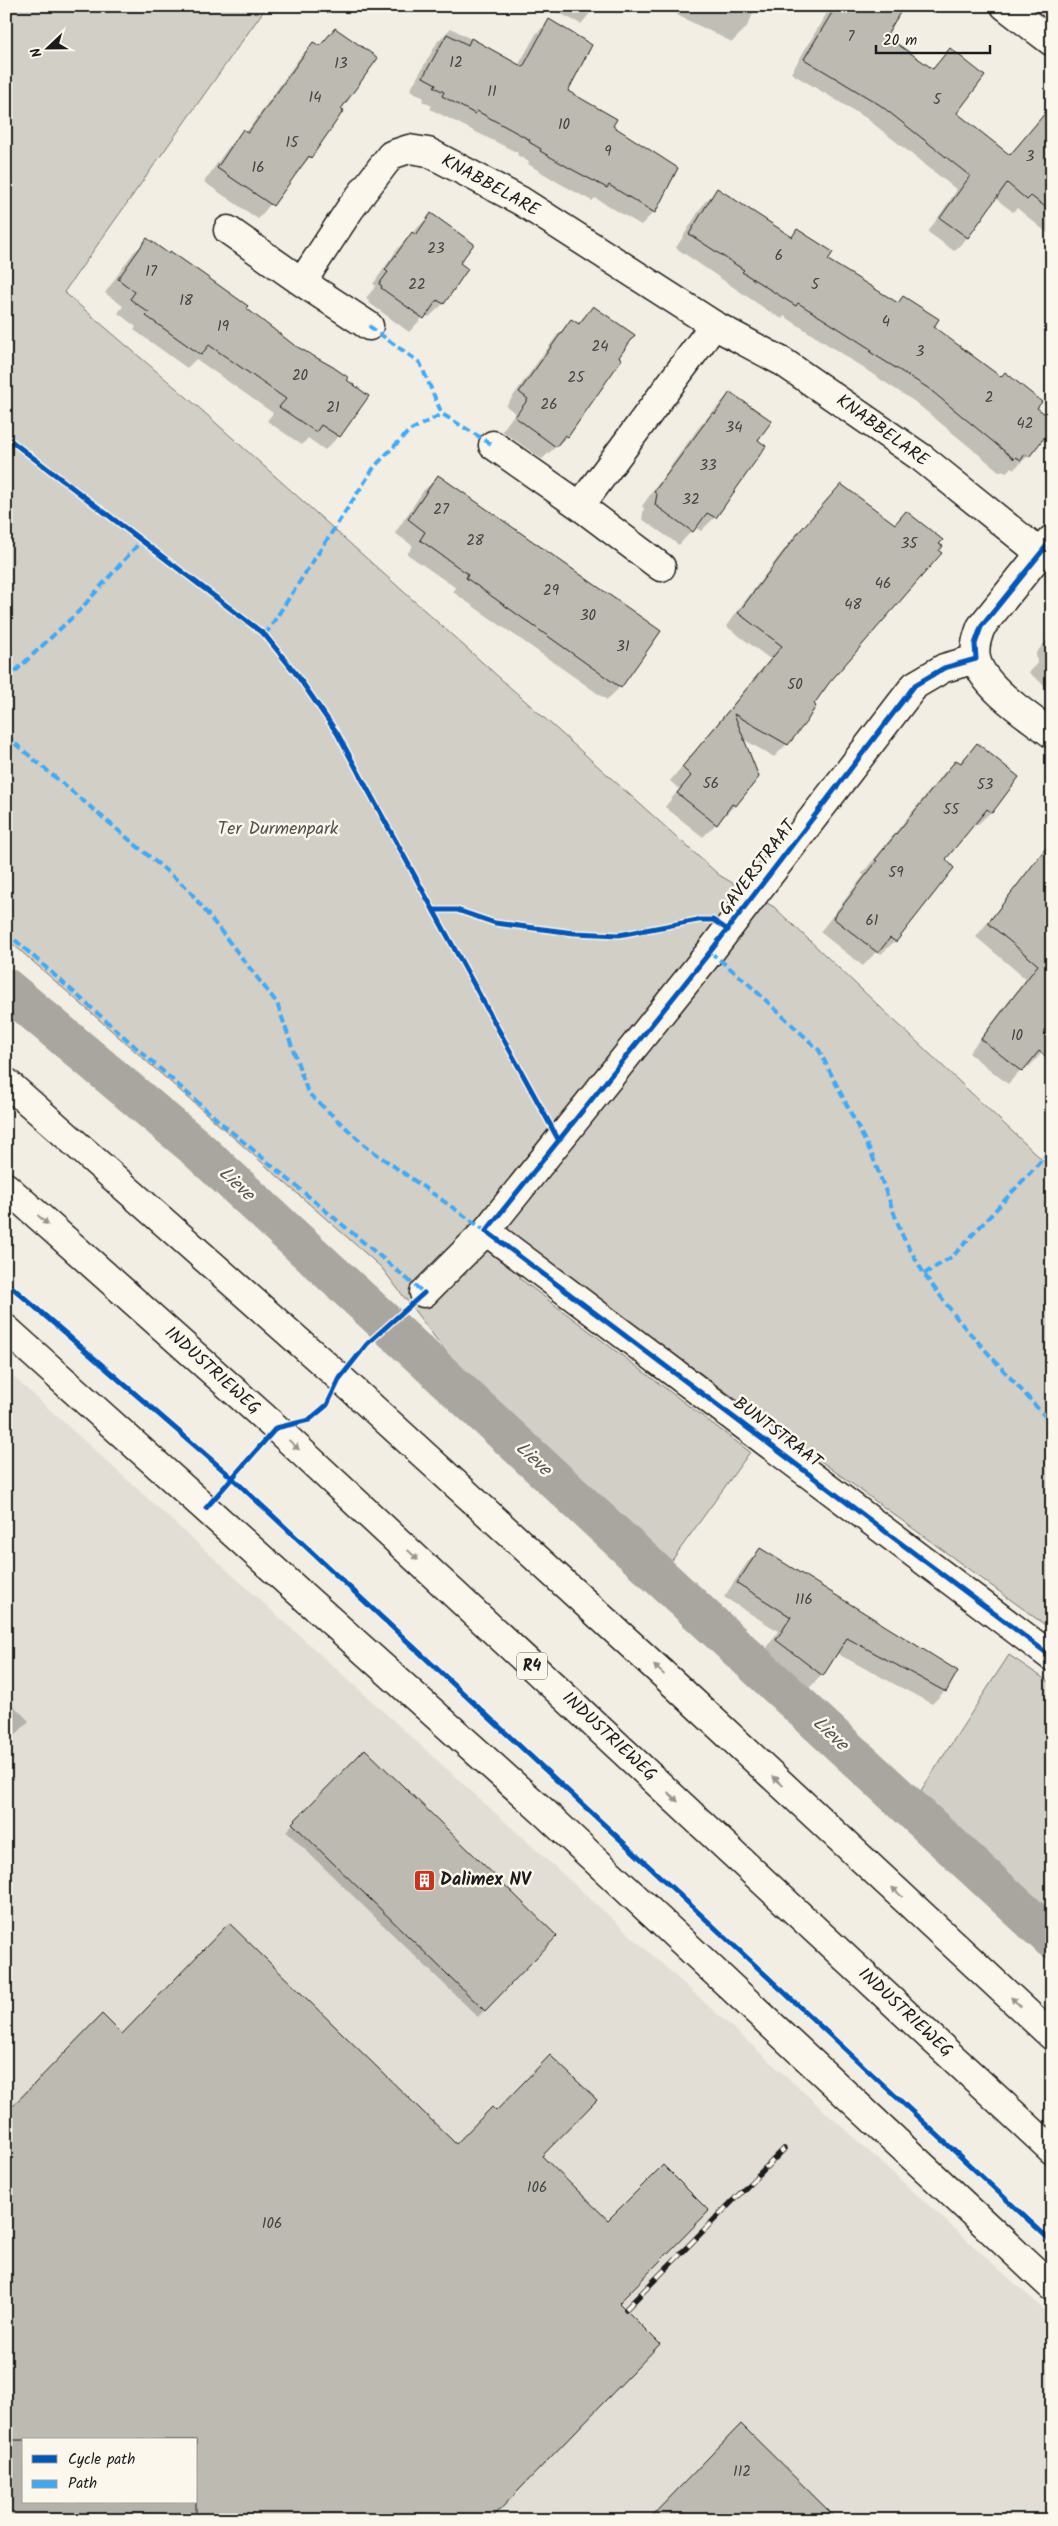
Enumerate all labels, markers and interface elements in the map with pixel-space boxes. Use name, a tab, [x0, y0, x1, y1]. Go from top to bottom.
north arrow	[22, 22, 72, 72]
scale bar	[876, 22, 989, 54]
house number: 7	[848, 25, 856, 49]
text: 20 m	[883, 29, 917, 53]
text: N	[25, 44, 49, 61]
house number: 12	[449, 51, 463, 75]
house number: 13	[334, 52, 348, 76]
house number: 11	[487, 80, 497, 104]
house number: 14	[309, 86, 321, 110]
house number: 5	[933, 88, 942, 112]
house number: 10	[558, 113, 571, 137]
house number: 15	[286, 131, 299, 155]
house number: 9	[604, 140, 612, 164]
house number: 3	[1026, 145, 1035, 169]
street label: KNABBELARE	[435, 147, 545, 225]
house number: 16	[251, 156, 265, 180]
house number: 23	[427, 237, 445, 261]
house number: 6	[775, 244, 783, 268]
house number: 17	[145, 260, 158, 284]
house number: 22	[408, 273, 426, 297]
house number: 5	[811, 273, 820, 297]
house number: 18	[179, 289, 194, 313]
house number: 4	[882, 310, 890, 334]
house number: 19	[217, 315, 230, 339]
house number: 24	[592, 335, 608, 359]
house number: 3	[916, 340, 925, 364]
house number: 20	[292, 364, 309, 388]
house number: 25	[568, 366, 585, 390]
house number: 2	[985, 386, 993, 410]
street label: KNABBELARE	[829, 387, 935, 475]
house number: 26	[540, 393, 558, 417]
house number: 21	[326, 396, 340, 420]
house number: 42	[1017, 412, 1033, 436]
house number: 34	[726, 416, 742, 440]
house number: 33	[699, 454, 717, 478]
house number: 32	[682, 488, 700, 512]
house number: 27	[433, 498, 450, 522]
house number: 28	[466, 529, 485, 553]
house number: 35	[901, 532, 918, 556]
house number: 46	[875, 572, 891, 596]
house number: 29	[543, 579, 560, 603]
house number: 48	[844, 593, 863, 617]
house number: 30	[580, 604, 597, 628]
house number: 31	[616, 635, 630, 659]
house number: 50	[787, 673, 803, 697]
house number: 56	[703, 772, 719, 796]
house number: 53	[977, 773, 994, 797]
house number: 55	[943, 798, 960, 822]
street label: GAVERSTRAAT	[712, 813, 805, 922]
park label: Ter Durmenpark	[218, 815, 339, 844]
house number: 59	[888, 861, 904, 885]
house number: 61	[865, 909, 879, 933]
house number: 10	[1011, 1024, 1024, 1048]
water label: Lieve	[211, 1159, 263, 1210]
one-way arrow	[36, 1214, 49, 1225]
street label: INDUSTRIEWEG	[157, 1320, 267, 1422]
street label: BUNTSTRAAT	[726, 1390, 829, 1477]
water label: Lieve	[508, 1434, 560, 1485]
one-way arrow	[287, 1439, 299, 1451]
one-way arrow	[407, 1549, 419, 1561]
house number: 116	[795, 1588, 813, 1612]
road number: R4	[517, 1652, 547, 1680]
one-way arrow	[654, 1664, 666, 1676]
street label: INDUSTRIEWEG	[555, 1685, 663, 1789]
water label: Lieve	[805, 1709, 857, 1760]
one-way arrow	[773, 1775, 785, 1787]
one-way arrow	[667, 1791, 679, 1803]
place label: Dalimex NV	[440, 1866, 532, 1895]
building icon: Dalimex NV	[412, 1868, 436, 1892]
one-way arrow	[892, 1886, 904, 1898]
street label: INDUSTRIEWEG	[851, 1961, 959, 2065]
one-way arrow	[1010, 1996, 1022, 2008]
house number: 106	[527, 2176, 547, 2200]
house number: 106	[262, 2212, 282, 2236]
legend	[22, 2438, 198, 2504]
text: Cycle path	[68, 2448, 135, 2472]
house number: 112	[733, 2460, 751, 2484]
text: Path	[68, 2472, 97, 2496]

